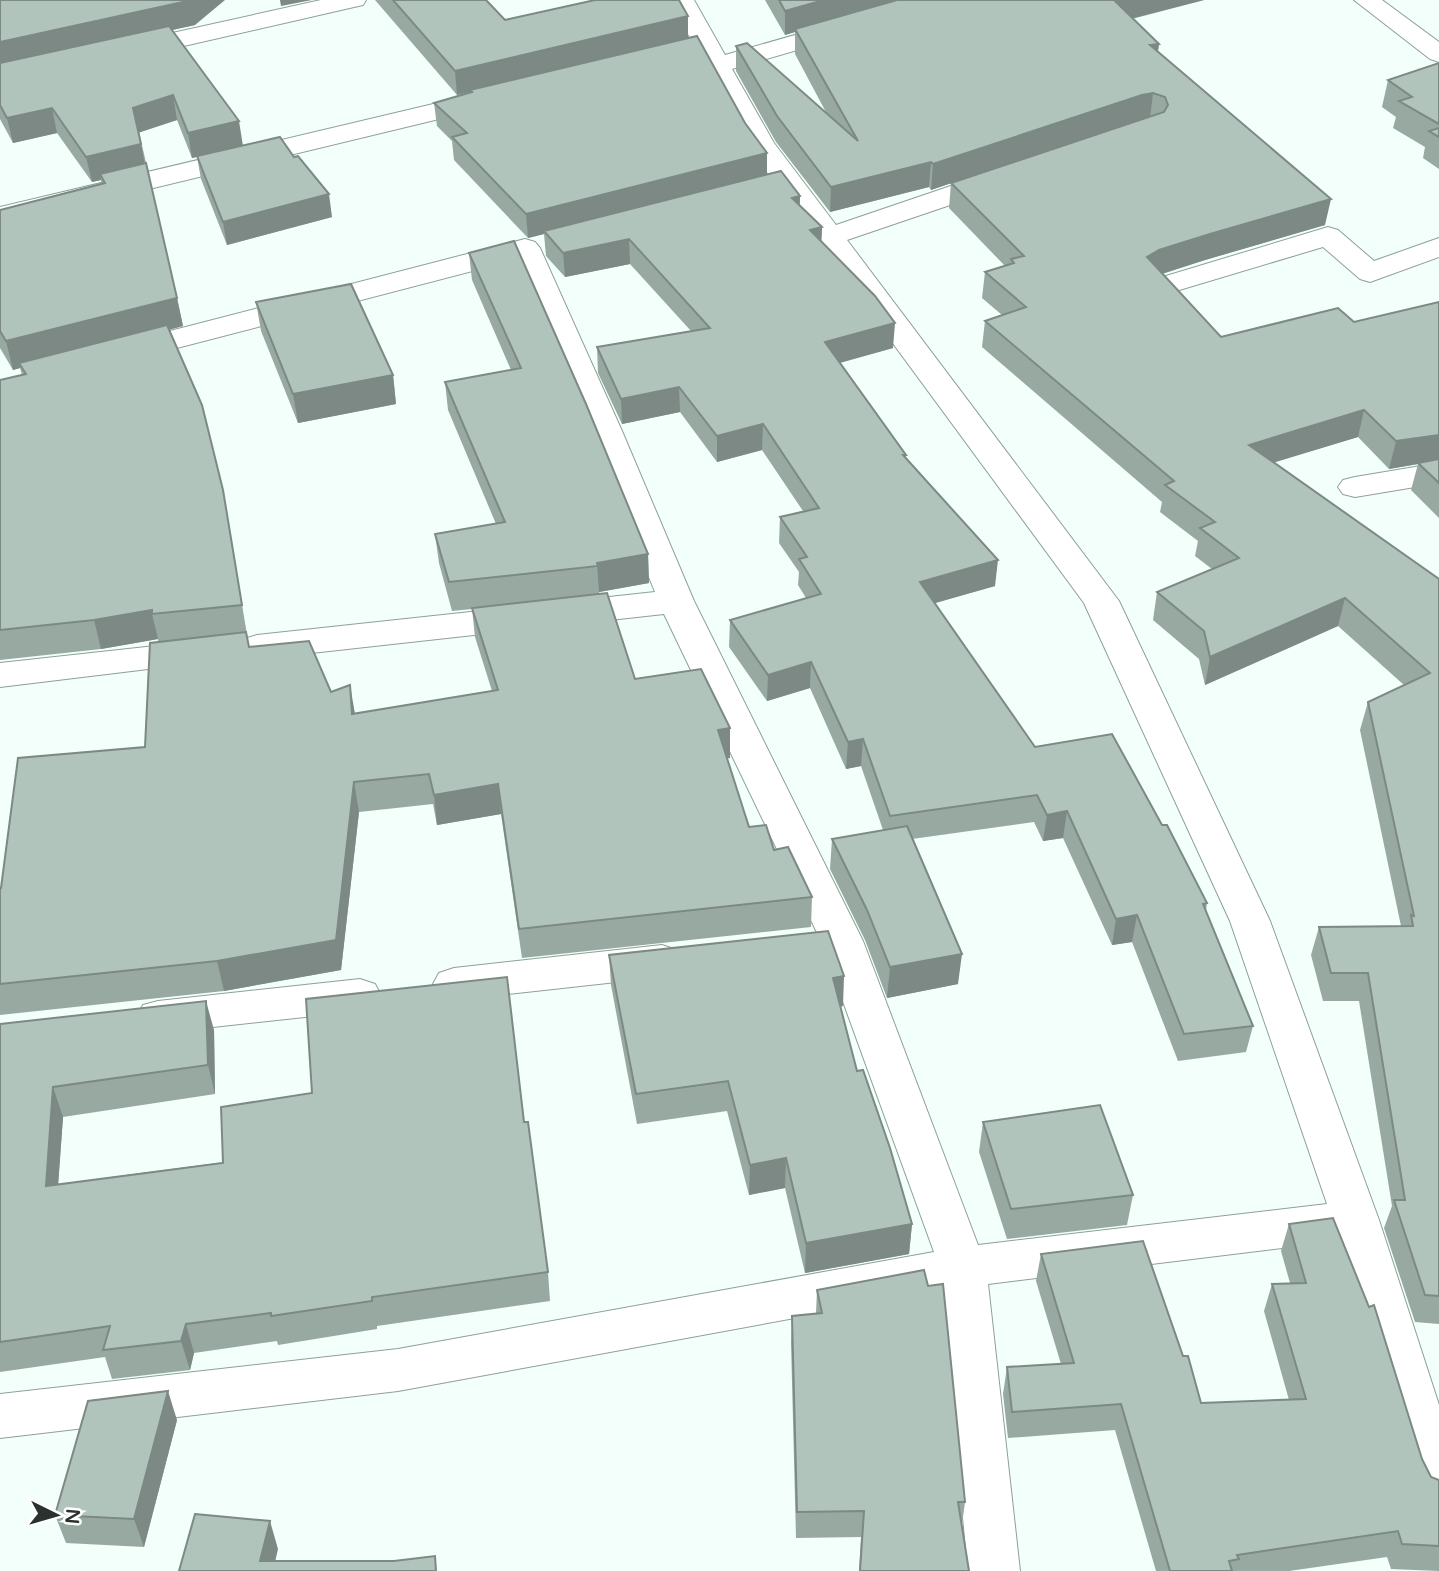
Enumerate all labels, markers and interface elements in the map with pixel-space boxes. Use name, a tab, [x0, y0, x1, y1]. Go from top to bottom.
north arrow	[21, 1480, 91, 1550]
text: N	[60, 1508, 84, 1525]

